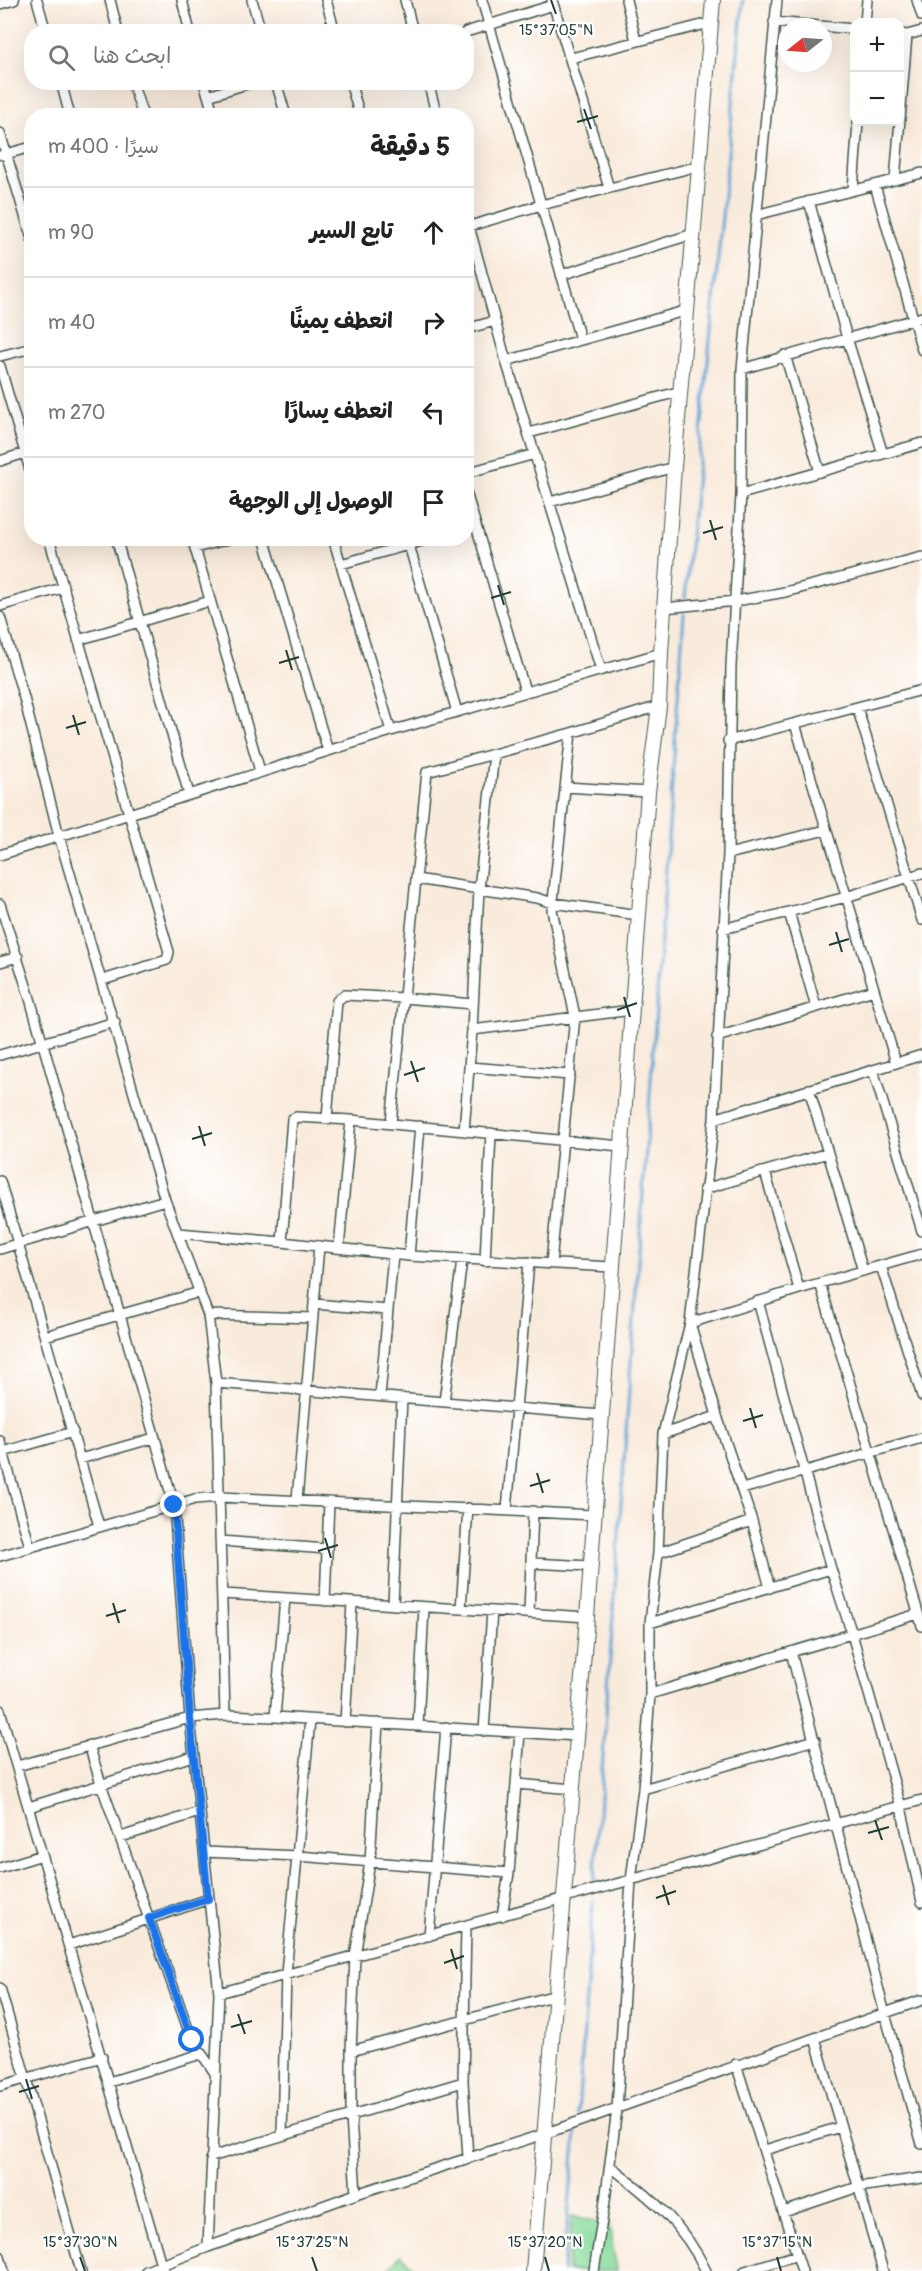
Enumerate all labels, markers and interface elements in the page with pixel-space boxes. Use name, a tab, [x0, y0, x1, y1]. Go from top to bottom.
north arrow	[778, 18, 832, 72]
map controls	[850, 18, 904, 126]
button: +	[850, 18, 904, 72]
text: 15°37'05"N	[519, 21, 593, 40]
search box	[24, 24, 474, 90]
icon: search	[45, 41, 78, 74]
text: ابحث هنا	[93, 42, 171, 70]
button: −	[850, 72, 904, 126]
text: 5 دقيقة	[370, 131, 450, 163]
text: سيرًا · 400 m	[48, 134, 159, 159]
icon: ahead	[417, 216, 450, 249]
text: تابع السير	[310, 217, 393, 245]
text: 90 m	[48, 220, 94, 245]
icon: right	[417, 306, 450, 339]
text: انعطف يمينًا	[290, 307, 393, 335]
text: 40 m	[48, 310, 95, 335]
icon: left	[417, 396, 450, 429]
text: انعطف يسارًا	[284, 397, 393, 425]
text: 270 m	[48, 400, 106, 425]
icon: arrive	[417, 486, 450, 519]
text: الوصول إلى الوجهة	[229, 487, 393, 515]
route end	[160, 1491, 186, 1517]
route start	[178, 2026, 204, 2052]
text: 15°37'30"N	[43, 2233, 117, 2252]
text: 15°37'25"N	[276, 2233, 348, 2252]
text: 15°37'20"N	[508, 2233, 582, 2252]
text: 15°37'15"N	[742, 2233, 812, 2252]

